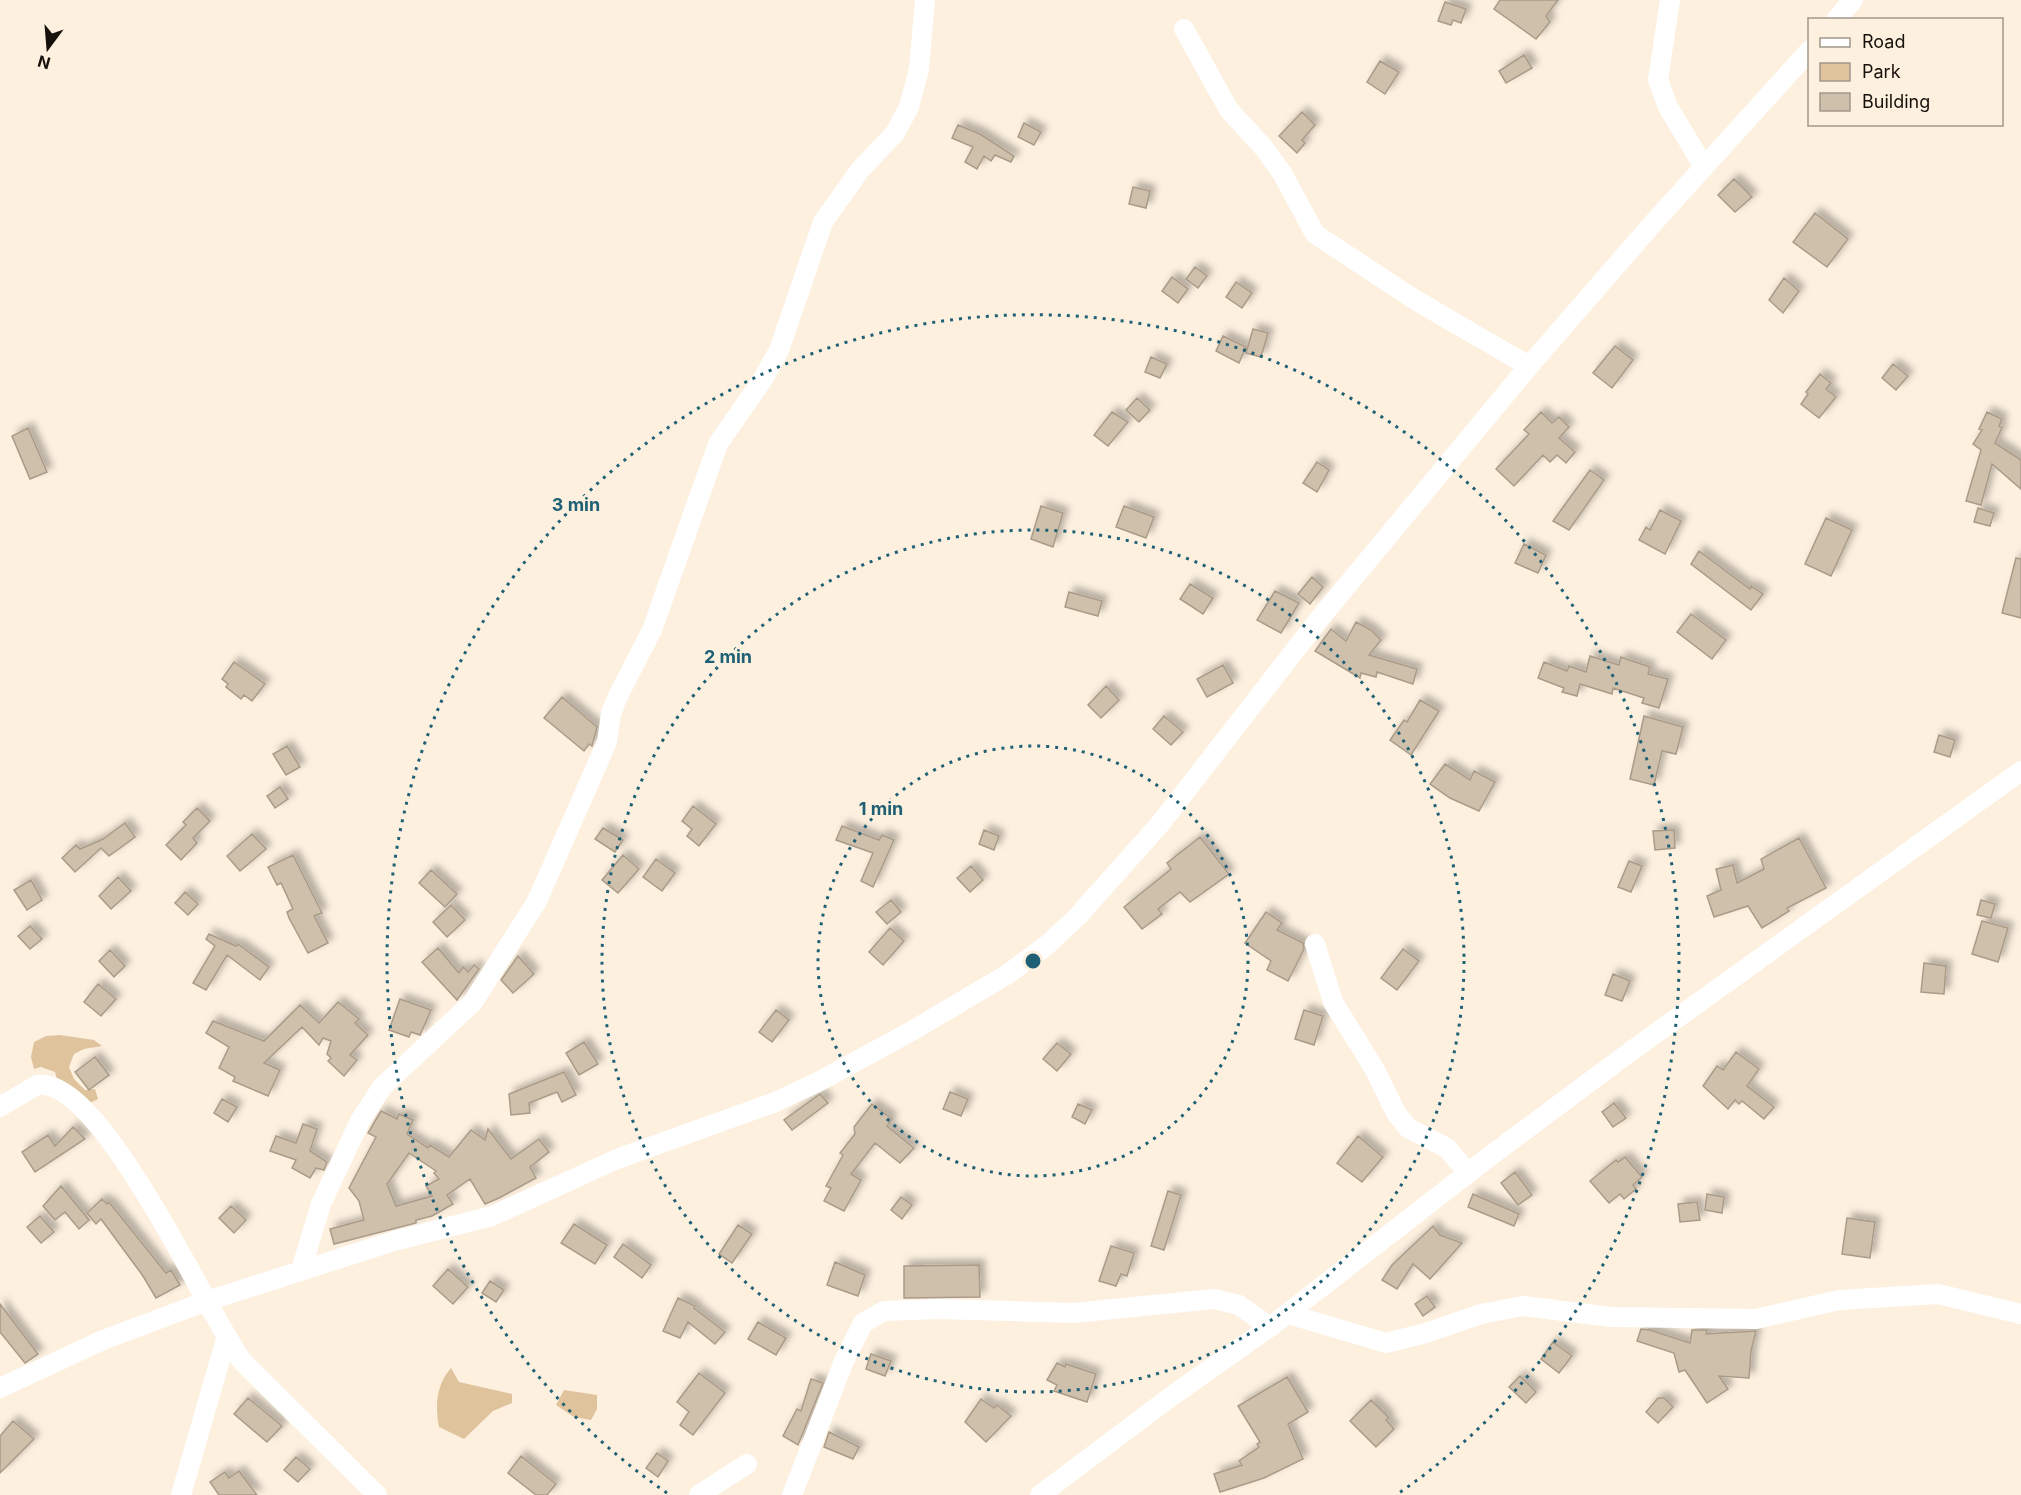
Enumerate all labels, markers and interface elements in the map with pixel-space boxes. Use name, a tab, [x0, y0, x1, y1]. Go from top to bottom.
north arrow	[18, 18, 78, 78]
legend	[1808, 18, 2003, 126]
text: Road	[1862, 31, 1905, 52]
text: N	[35, 51, 52, 74]
text: Park	[1862, 61, 1901, 82]
text: Building	[1862, 91, 1930, 112]
text: 3 min	[552, 494, 600, 515]
text: 2 min	[704, 646, 752, 667]
text: 1 min	[859, 798, 903, 819]
centre of rings	[1023, 951, 1043, 971]

